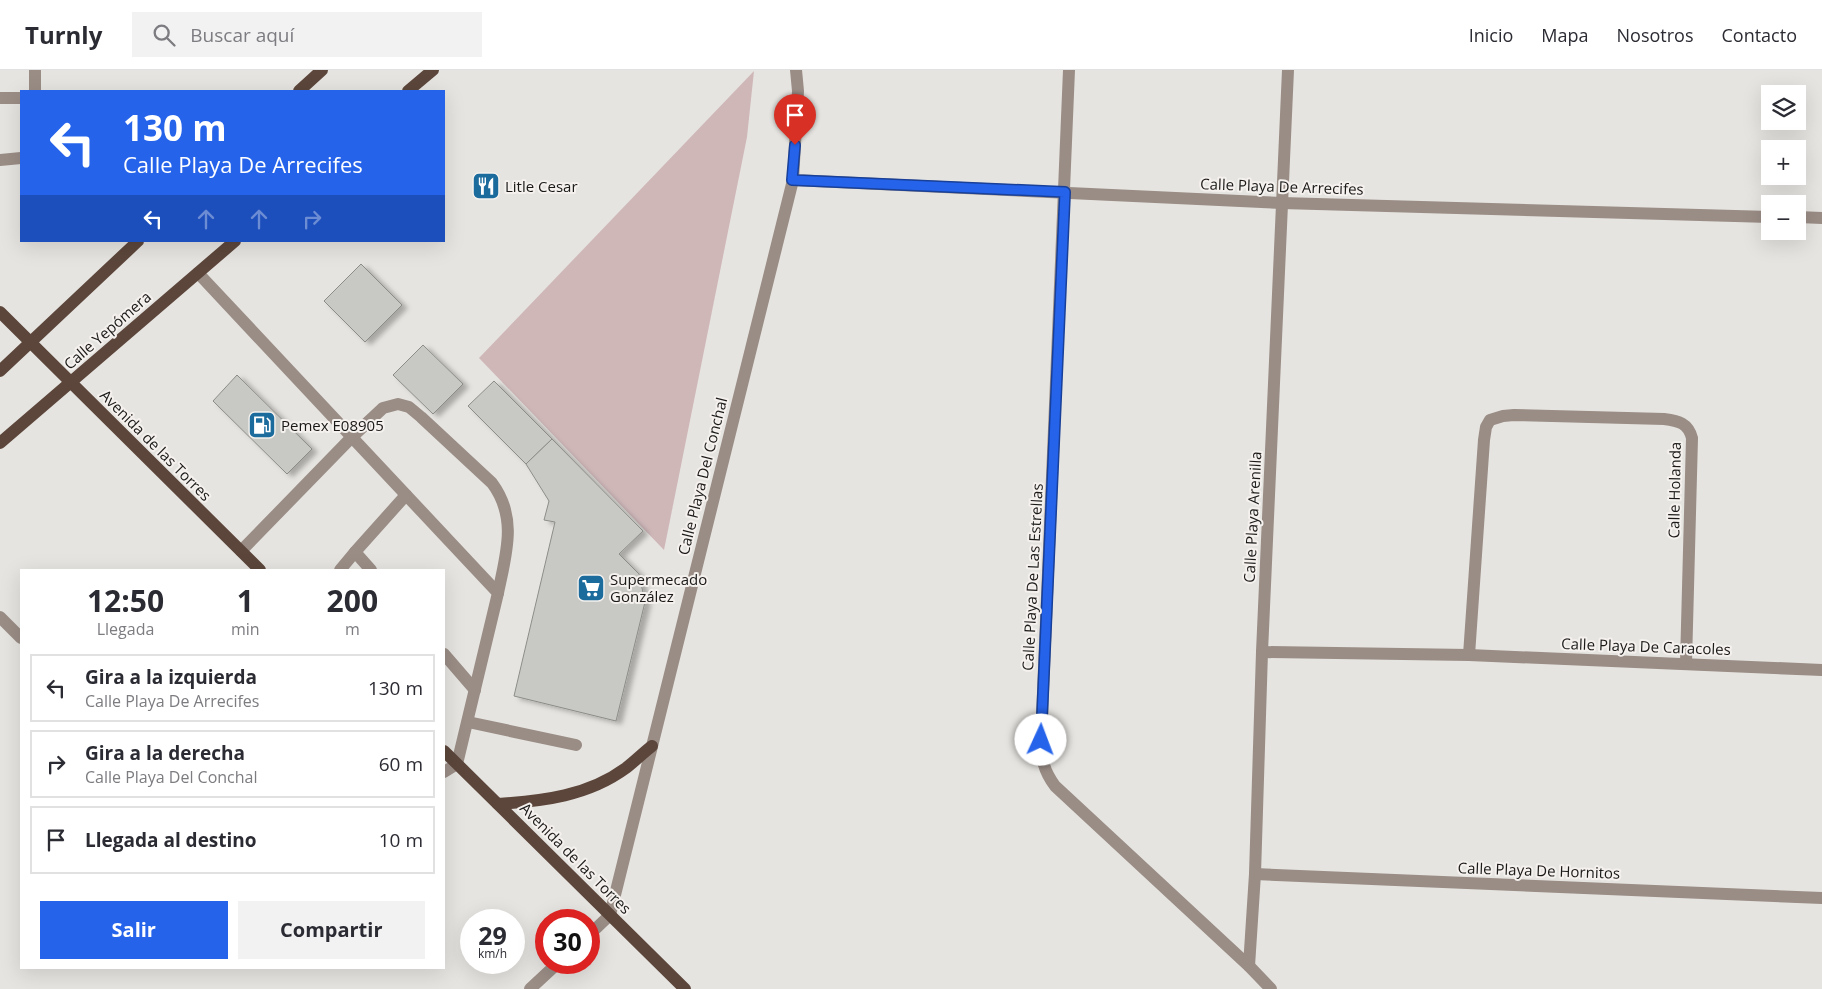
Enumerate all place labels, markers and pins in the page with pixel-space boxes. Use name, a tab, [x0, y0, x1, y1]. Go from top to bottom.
pin	[774, 94, 816, 145]
restaurant icon: Litle Cesar	[471, 171, 501, 201]
place label: Litle Cesar	[505, 176, 578, 196]
fuel station icon: Pemex E08905	[247, 410, 277, 440]
place label: Pemex E08905	[281, 415, 384, 435]
place label: Supermecado González	[610, 569, 707, 606]
supermarket icon: Supermecado González	[576, 573, 606, 603]

